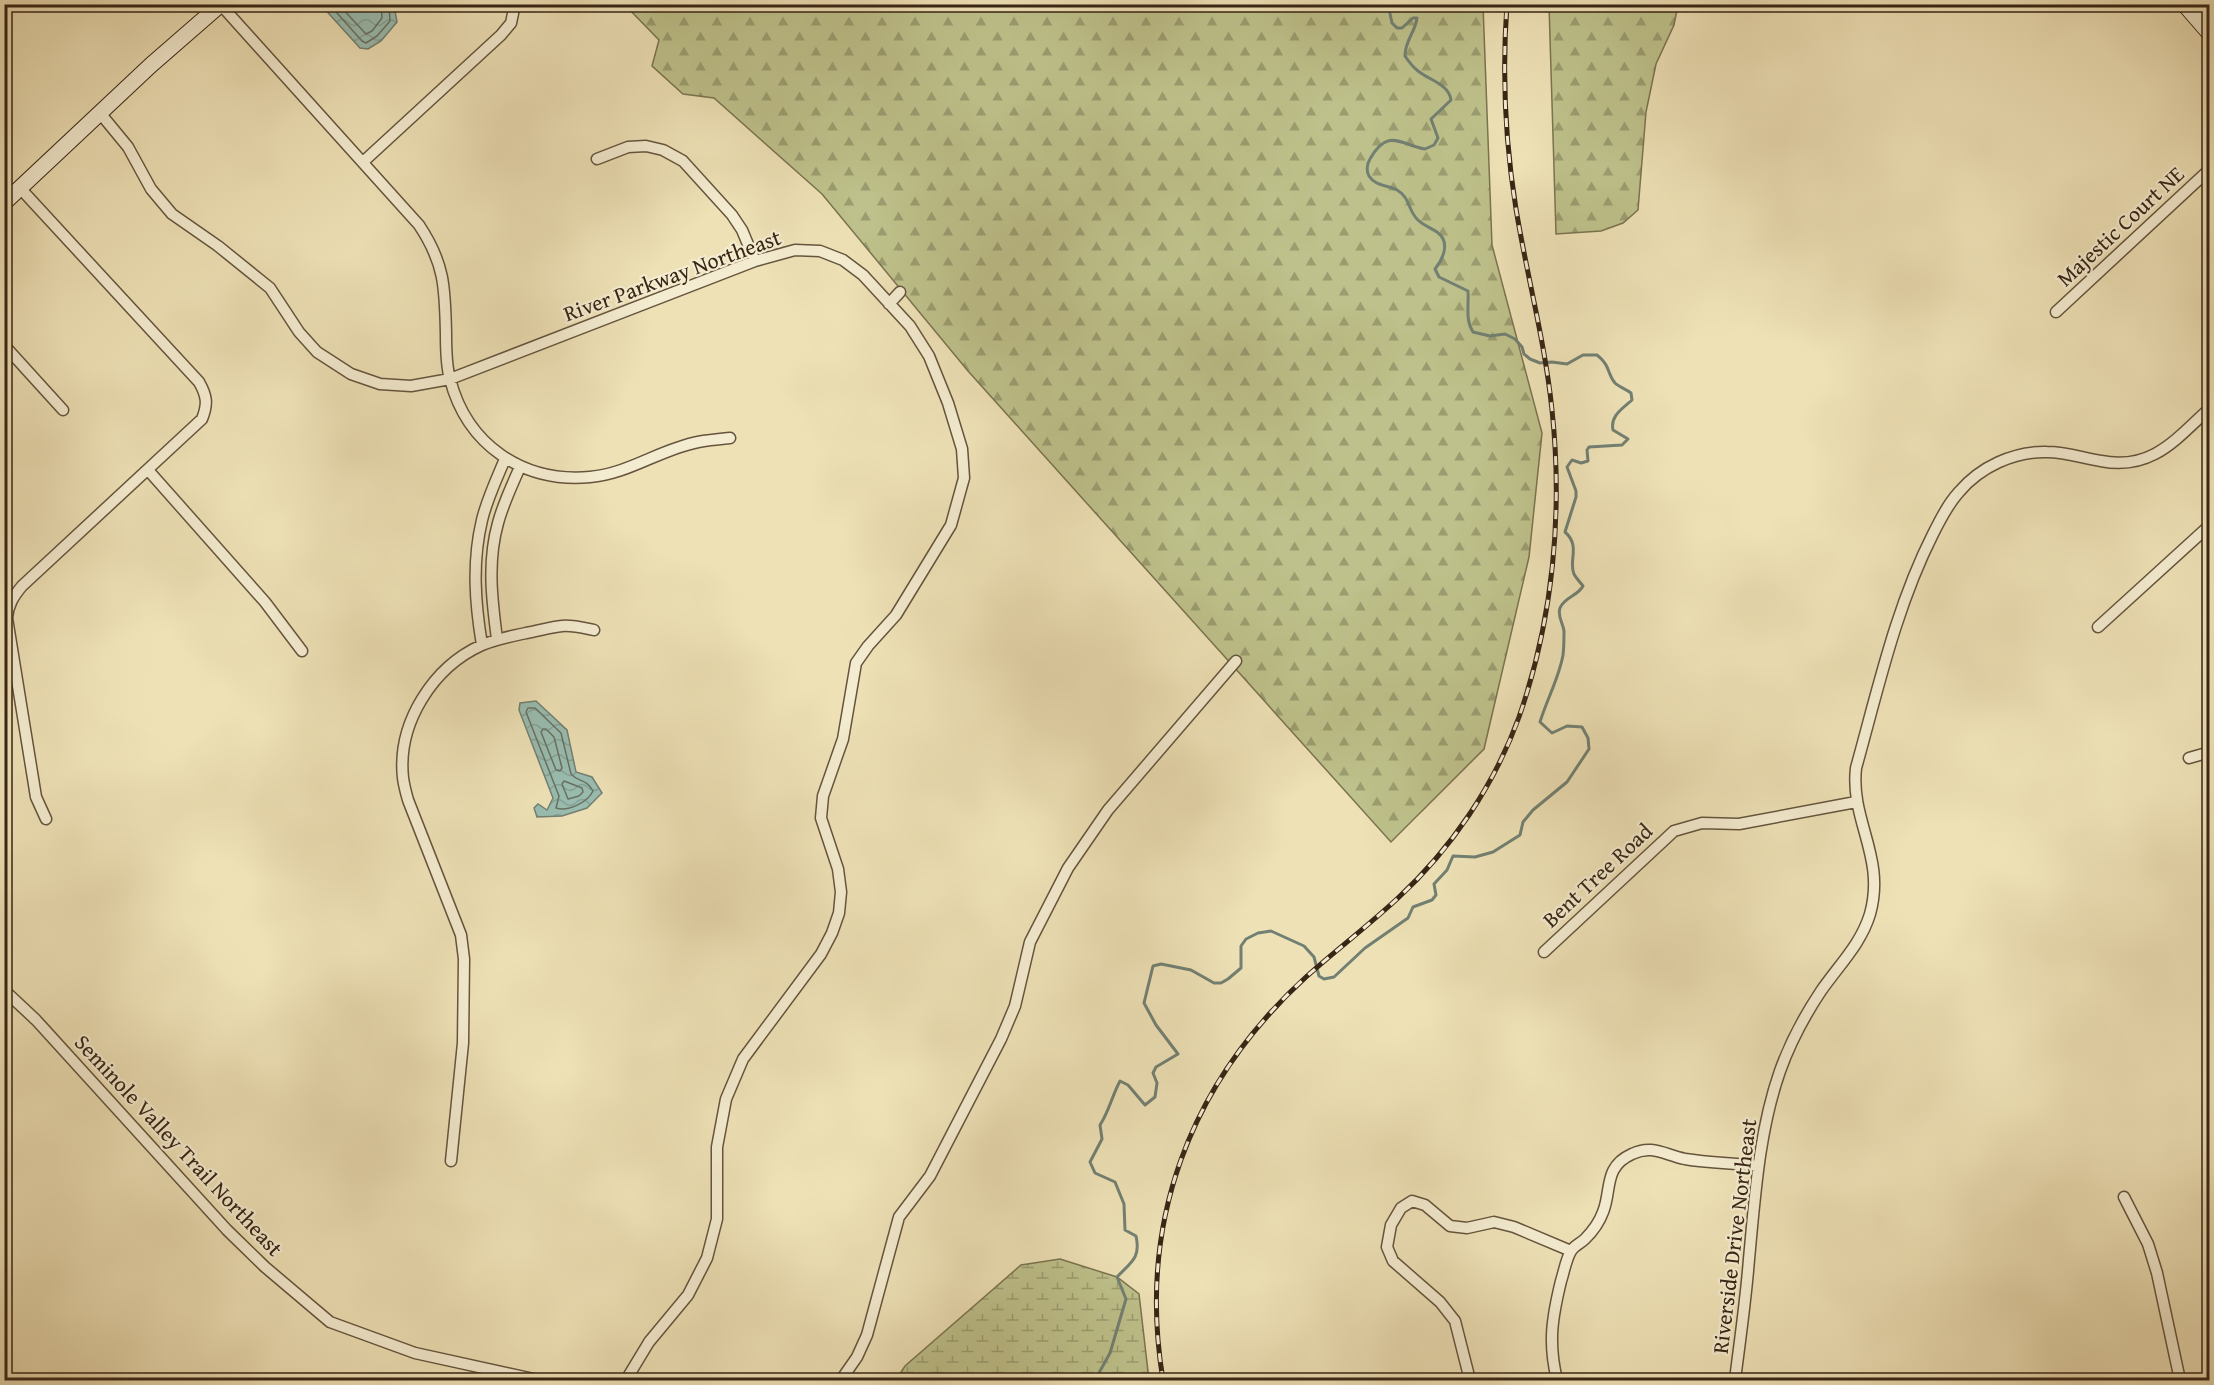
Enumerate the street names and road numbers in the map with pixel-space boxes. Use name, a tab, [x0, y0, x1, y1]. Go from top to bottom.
street label: Majestic Court NE	[2049, 158, 2191, 294]
street label: River Parkway Northeast	[559, 221, 786, 329]
street label: Bent Tree Road	[1535, 815, 1659, 935]
street label: Seminole Valley Trail Northeast	[67, 1027, 291, 1263]
street label: Riverside Drive Northeast	[1704, 1116, 1764, 1355]

